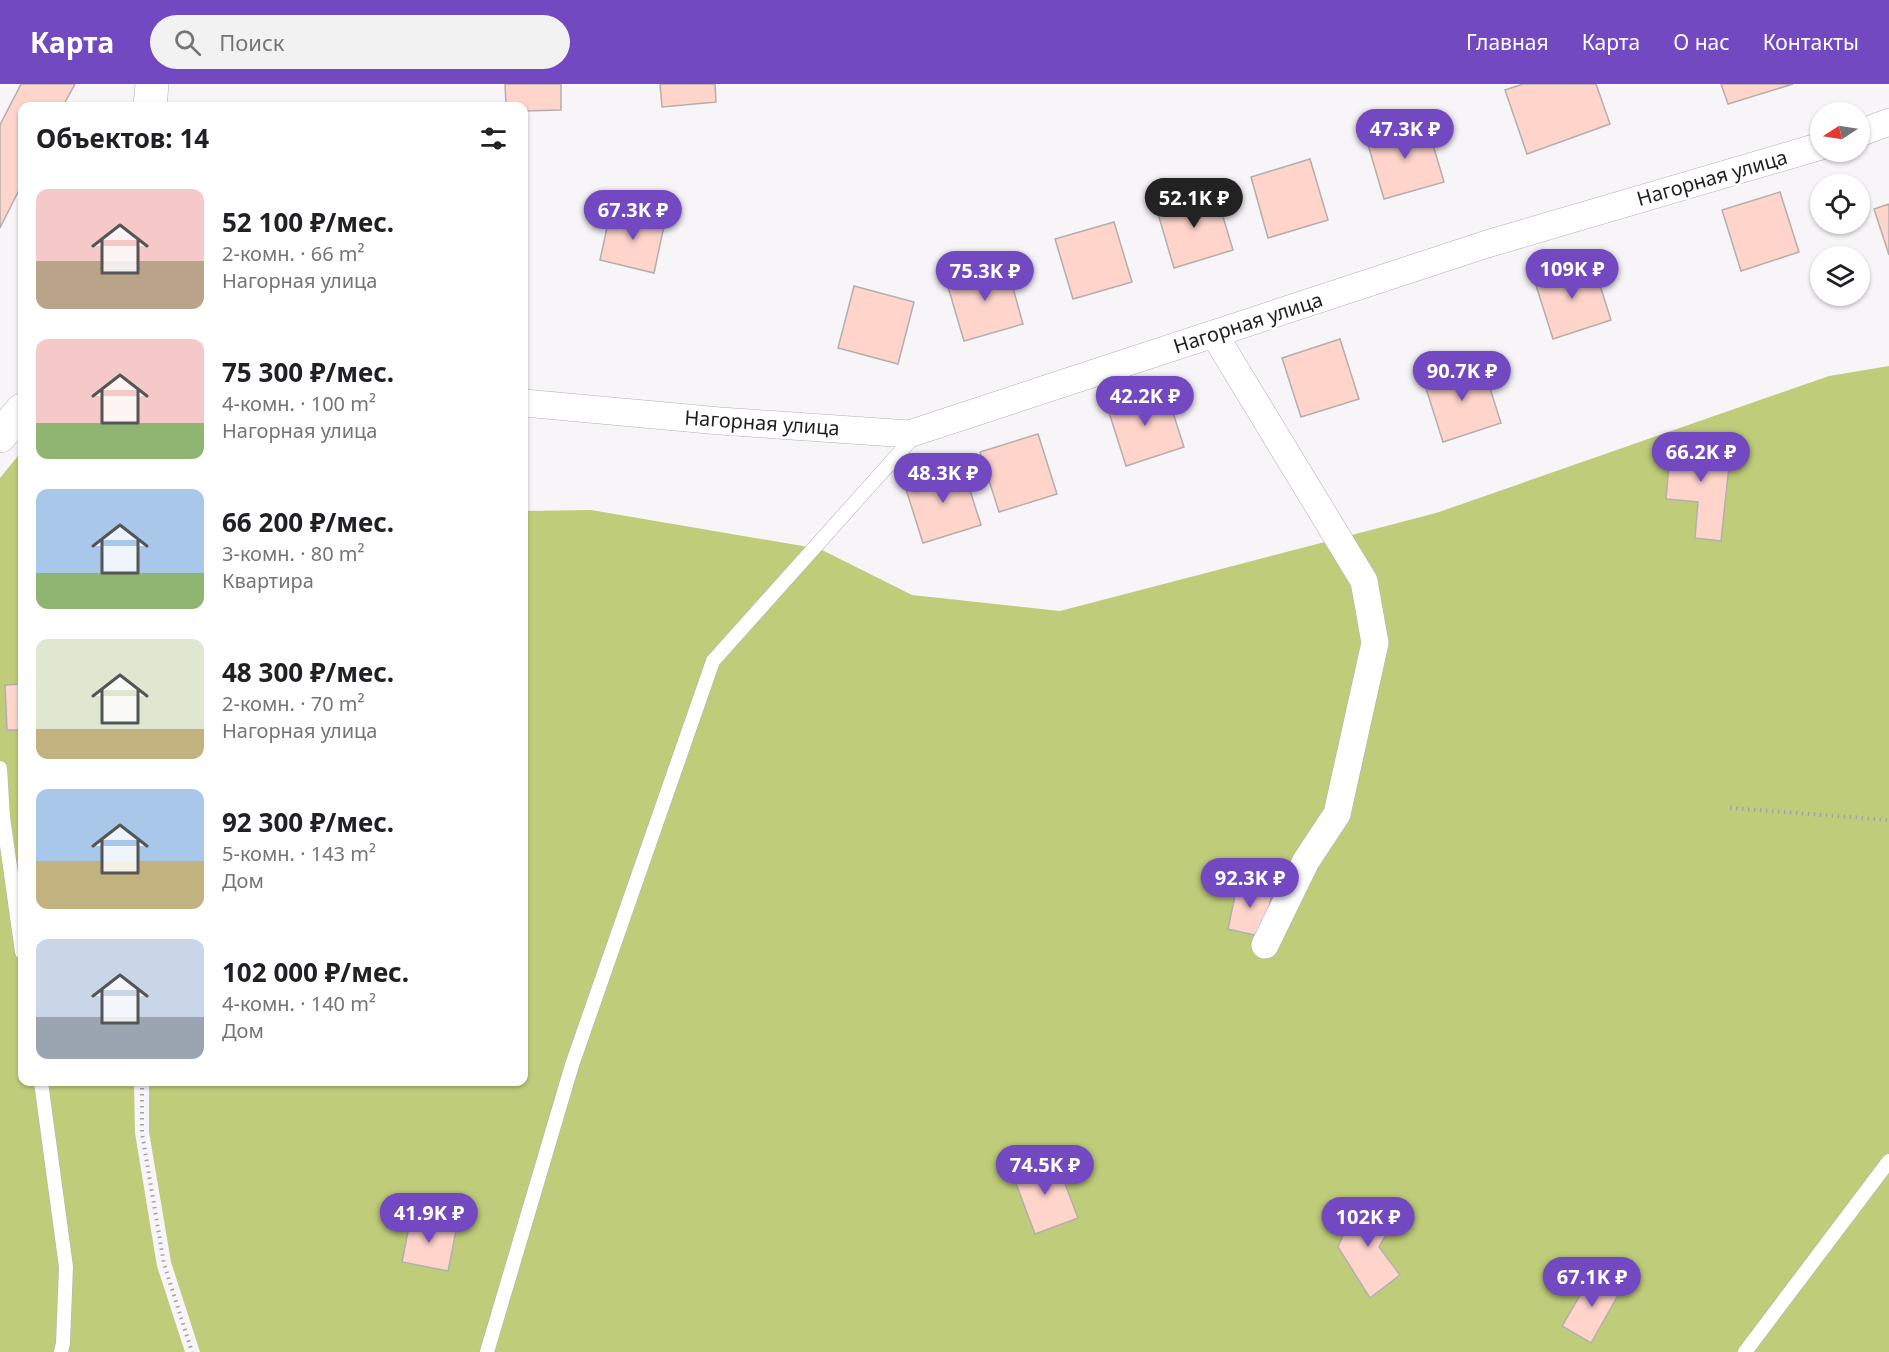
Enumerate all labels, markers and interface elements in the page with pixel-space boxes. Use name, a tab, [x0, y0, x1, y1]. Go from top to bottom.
search box	[150, 15, 570, 69]
text: Карта	[30, 23, 114, 61]
icon: search	[171, 26, 204, 59]
text: Поиск	[219, 27, 285, 57]
text: Главная	[1466, 28, 1549, 56]
text: Карта	[1582, 28, 1640, 56]
text: О нас	[1673, 28, 1730, 56]
text: Контакты	[1763, 28, 1859, 56]
north arrow	[1810, 102, 1870, 162]
map controls	[1810, 102, 1870, 306]
pin: 47.3K ₽	[1350, 109, 1460, 160]
text: 47.3K ₽	[1370, 115, 1440, 142]
text: Объектов: 14	[36, 120, 209, 156]
icon: filters	[477, 122, 510, 155]
street label: Нагорная улица	[1633, 143, 1790, 212]
button: locate	[1810, 174, 1870, 234]
pin: 52.1K ₽	[1139, 178, 1249, 229]
text: 52.1K ₽	[1159, 184, 1229, 211]
pin: 67.3K ₽	[578, 190, 688, 241]
text: 67.3K ₽	[598, 196, 668, 223]
text: 52 100 ₽/мес.	[222, 204, 394, 240]
icon: home	[84, 213, 156, 285]
text: 2-комн. · 66 m²	[222, 240, 365, 267]
button: layers	[1810, 246, 1870, 306]
pin: 109K ₽	[1523, 249, 1621, 300]
pin: 75.3K ₽	[930, 251, 1040, 302]
text: 109K ₽	[1540, 255, 1604, 282]
text: 75.3K ₽	[950, 257, 1020, 284]
text: Нагорная улица	[222, 267, 377, 294]
street label: Нагорная улица	[1170, 286, 1326, 359]
pin: 90.7K ₽	[1407, 351, 1517, 402]
text: 75 300 ₽/мес.	[222, 354, 394, 390]
text: 90.7K ₽	[1427, 357, 1497, 384]
icon: home	[84, 363, 156, 435]
pin: 42.2K ₽	[1090, 376, 1200, 427]
text: 42.2K ₽	[1110, 382, 1180, 409]
text: 4-комн. · 100 m²	[222, 390, 376, 417]
street label: Нагорная улица	[684, 404, 840, 441]
text: Нагорная улица	[222, 417, 377, 444]
pin: 66.2K ₽	[1646, 432, 1756, 483]
text: 66.2K ₽	[1666, 438, 1736, 465]
pin: 48.3K ₽	[888, 453, 998, 504]
text: 48.3K ₽	[908, 459, 978, 486]
text: 66 200 ₽/мес.	[222, 504, 394, 540]
icon: home	[84, 513, 156, 585]
text: 3-комн. · 80 m²	[222, 540, 365, 567]
text: Квартира	[222, 567, 314, 594]
text: 48 300 ₽/мес.	[222, 654, 394, 690]
icon: home	[84, 663, 156, 735]
text: 2-комн. · 70 m²	[222, 690, 365, 717]
text: Нагорная улица	[222, 717, 377, 744]
text: 92 300 ₽/мес.	[222, 804, 394, 840]
icon: home	[84, 813, 156, 885]
text: 5-комн. · 143 m²	[222, 840, 376, 867]
pin: 92.3K ₽	[1195, 858, 1305, 909]
text: 92.3K ₽	[1215, 864, 1285, 891]
text: Дом	[222, 867, 264, 894]
text: 102 000 ₽/мес.	[222, 954, 409, 990]
icon: home	[84, 963, 156, 1035]
text: 4-комн. · 140 m²	[222, 990, 376, 1017]
text: Дом	[222, 1017, 264, 1044]
pin: 74.5K ₽	[990, 1145, 1100, 1196]
text: 74.5K ₽	[1010, 1151, 1080, 1178]
pin: 41.9K ₽	[374, 1193, 484, 1244]
pin: 102K ₽	[1319, 1197, 1417, 1248]
text: 41.9K ₽	[394, 1199, 464, 1226]
text: 102K ₽	[1336, 1203, 1400, 1230]
pin: 67.1K ₽	[1537, 1257, 1647, 1308]
text: 67.1K ₽	[1557, 1263, 1627, 1290]

